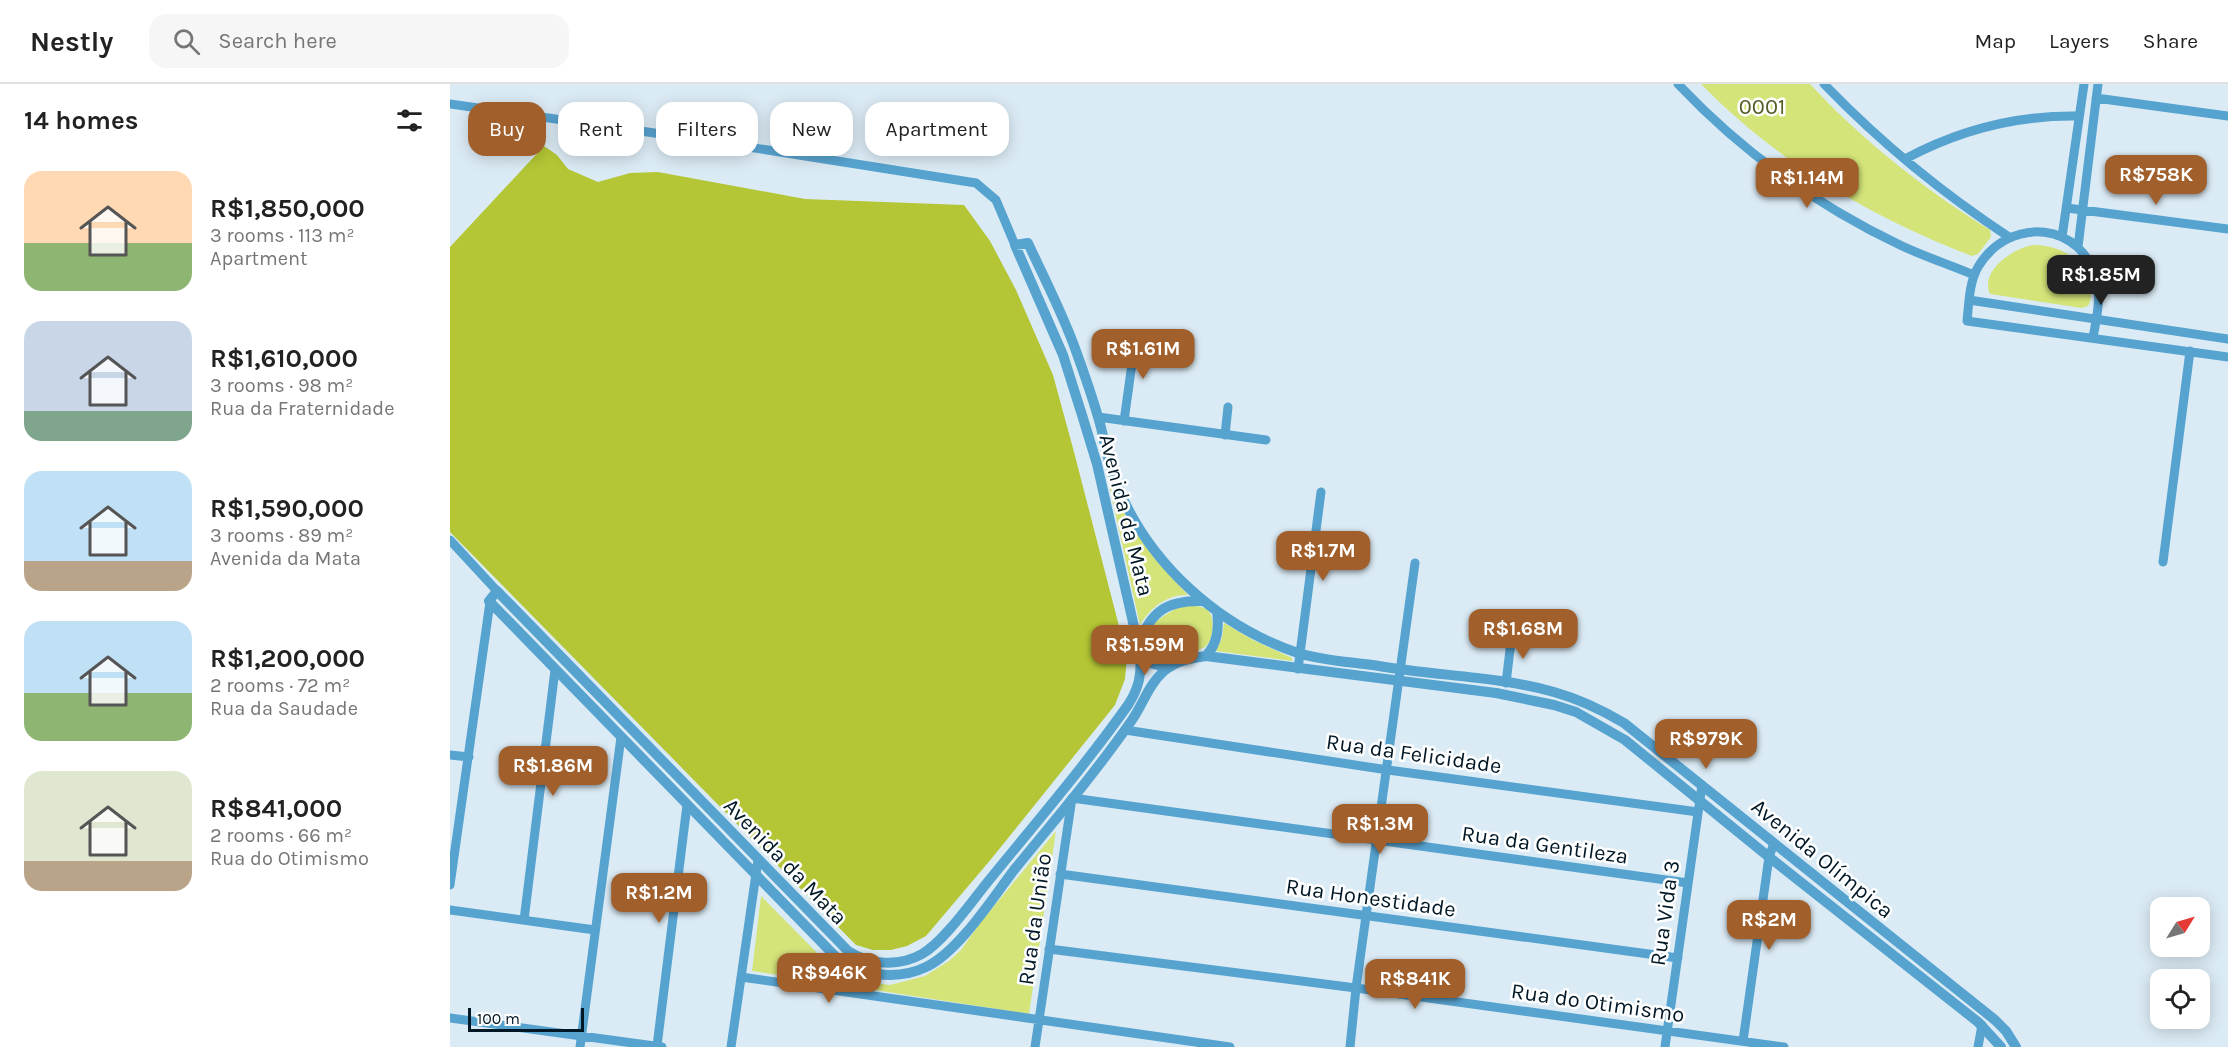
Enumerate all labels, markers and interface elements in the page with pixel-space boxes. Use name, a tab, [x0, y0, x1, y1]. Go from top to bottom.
search box	[149, 14, 569, 68]
text: Nestly	[30, 25, 113, 58]
icon: search	[170, 25, 203, 58]
text: Search here	[218, 28, 337, 54]
text: Map	[1974, 29, 2016, 53]
text: Layers	[2049, 29, 2110, 53]
text: Share	[2143, 29, 2198, 53]
park label: 0001	[1739, 94, 1785, 120]
chip: Buy	[468, 102, 546, 156]
chip: Rent	[558, 102, 644, 156]
chip: Filters	[656, 102, 758, 156]
chip: New	[770, 102, 853, 156]
chip: Apartment	[865, 102, 1009, 156]
icon: filters	[393, 104, 426, 137]
text: 14 homes	[24, 105, 138, 136]
pin: R$758K	[2107, 155, 2205, 206]
pin: R$1.14M	[1752, 158, 1862, 209]
text: R$758K	[2119, 163, 2193, 186]
text: R$1.14M	[1770, 166, 1844, 189]
text: R$1,850,000	[210, 193, 365, 224]
icon: home	[72, 195, 144, 267]
text: 3 rooms · 113 m²	[210, 224, 354, 247]
text: Apartment	[210, 247, 308, 270]
pin: R$1.85M	[2046, 255, 2156, 306]
text: R$1.85M	[2061, 263, 2141, 286]
pin: R$1.61M	[1088, 329, 1198, 380]
text: R$1.61M	[1106, 337, 1180, 360]
text: R$1,610,000	[210, 343, 358, 374]
icon: home	[72, 345, 144, 417]
text: 3 rooms · 98 m²	[210, 374, 353, 397]
text: Rua da Fraternidade	[210, 397, 394, 420]
street label: Avenida da Mata	[1093, 431, 1159, 599]
text: R$1,590,000	[210, 493, 364, 524]
icon: home	[72, 495, 144, 567]
text: 3 rooms · 89 m²	[210, 524, 353, 547]
pin: R$1.7M	[1274, 531, 1372, 582]
text: R$1.7M	[1290, 539, 1356, 562]
text: Avenida da Mata	[210, 547, 361, 570]
pin: R$1.68M	[1468, 609, 1578, 660]
text: R$1.68M	[1483, 617, 1563, 640]
pin: R$1.59M	[1090, 625, 1200, 676]
text: R$1.59M	[1105, 633, 1185, 656]
text: R$1,200,000	[210, 643, 365, 674]
icon: home	[72, 645, 144, 717]
text: 2 rooms · 72 m²	[210, 674, 350, 697]
text: Rua da Saudade	[210, 697, 358, 720]
pin: R$979K	[1657, 719, 1755, 770]
text: R$979K	[1669, 727, 1743, 750]
street label: Rua da Felicidade	[1324, 729, 1503, 779]
pin: R$1.86M	[498, 746, 608, 797]
text: R$1.86M	[513, 754, 593, 777]
text: R$841,000	[210, 793, 342, 824]
street label: Avenida da Mata	[718, 793, 852, 931]
street label: Avenida Olímpica	[1746, 794, 1899, 924]
icon: home	[72, 795, 144, 867]
pin: R$1.3M	[1331, 804, 1429, 855]
text: R$1.3M	[1346, 812, 1414, 835]
street label: Rua da Gentileza	[1460, 820, 1630, 870]
text: 2 rooms · 66 m²	[210, 824, 352, 847]
text: Rua do Otimismo	[210, 847, 369, 870]
street label: Rua da União	[1013, 852, 1057, 987]
street label: Rua Vida 3	[1645, 859, 1685, 968]
pin: R$1.2M	[610, 873, 708, 924]
street label: Rua Honestidade	[1284, 873, 1457, 923]
text: R$1.2M	[625, 881, 693, 904]
north arrow	[2150, 897, 2210, 957]
map controls	[2150, 897, 2210, 1029]
pin: R$2M	[1733, 900, 1805, 951]
text: R$2M	[1741, 908, 1797, 931]
pin: R$946K	[780, 953, 878, 1004]
pin: R$841K	[1366, 959, 1464, 1010]
text: R$946K	[791, 961, 867, 984]
text: R$841K	[1379, 967, 1451, 990]
button: locate	[2150, 969, 2210, 1029]
street label: Rua do Otimismo	[1510, 978, 1686, 1028]
scale bar	[468, 1005, 584, 1032]
text: 100 m	[477, 1009, 520, 1028]

